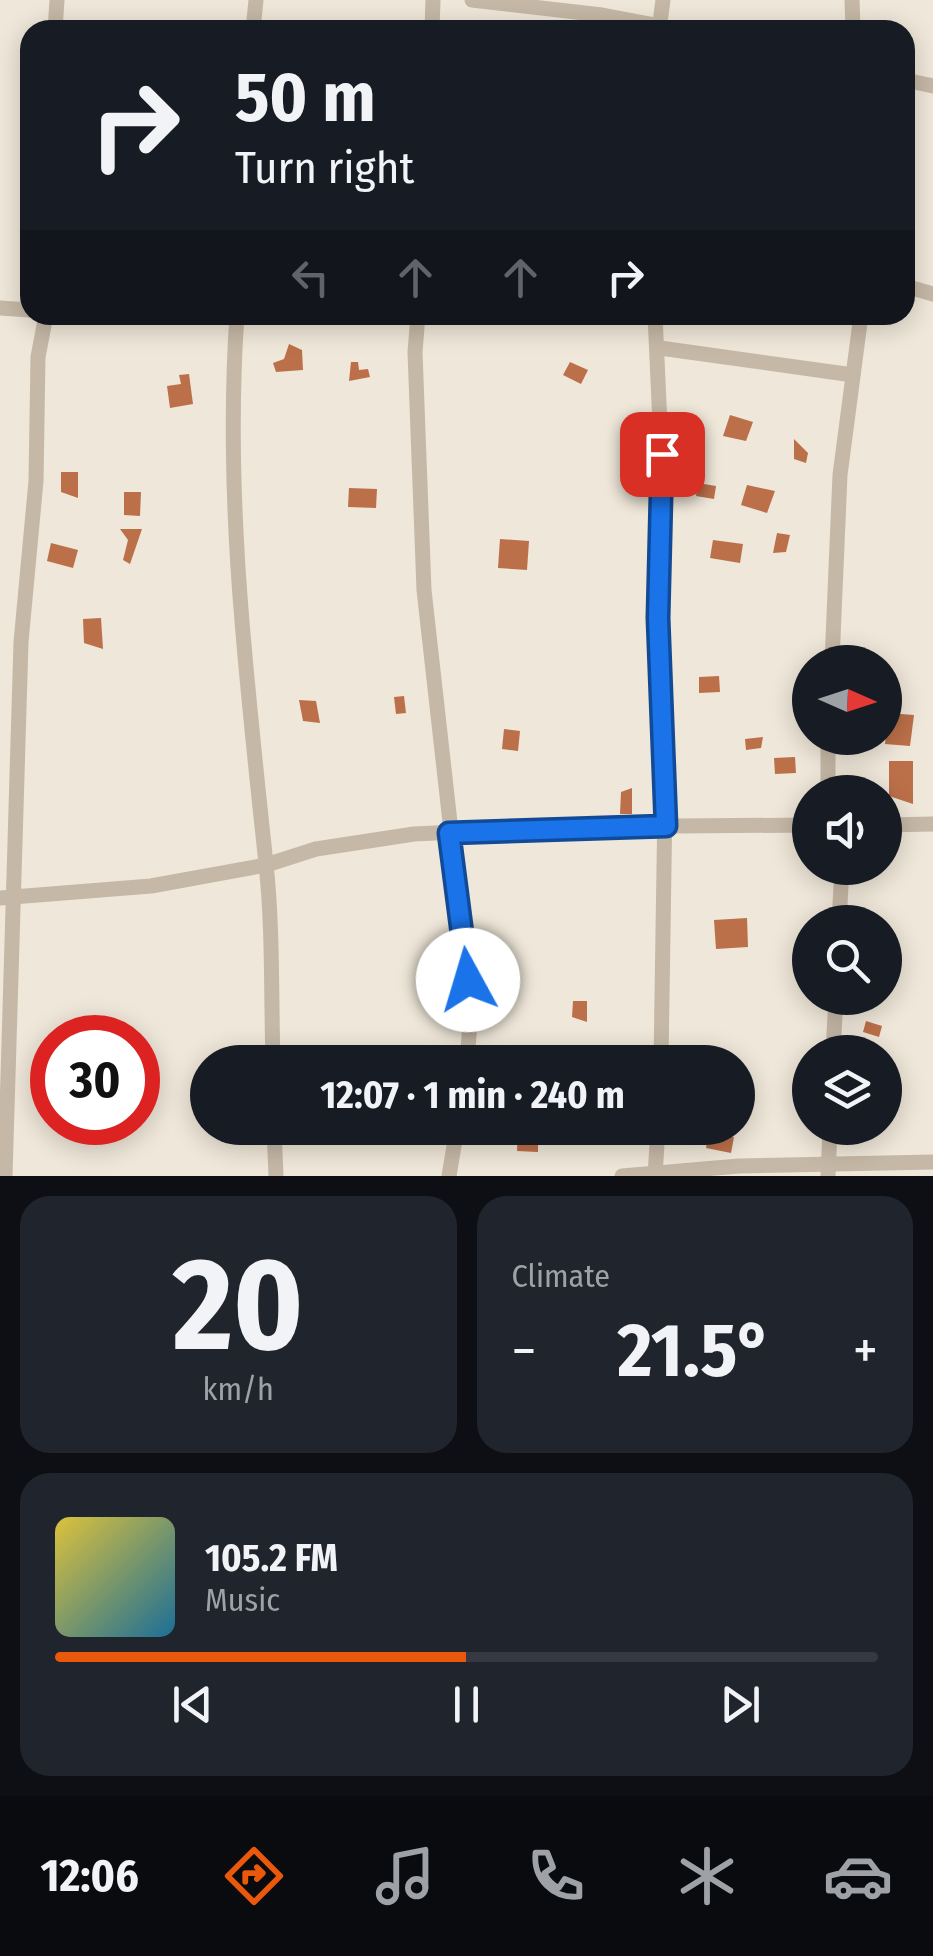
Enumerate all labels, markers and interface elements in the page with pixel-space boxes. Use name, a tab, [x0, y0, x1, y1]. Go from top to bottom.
text: 50 m	[235, 56, 376, 140]
icon: right	[70, 60, 200, 190]
text: Turn right	[235, 141, 414, 195]
icon: left	[283, 250, 338, 305]
icon: ahead	[388, 250, 443, 305]
icon: ahead	[493, 250, 548, 305]
icon: right	[598, 250, 653, 305]
pin	[620, 412, 705, 497]
icon: arrive	[635, 427, 690, 482]
north arrow	[792, 645, 902, 755]
map controls	[792, 645, 902, 1145]
button: sound	[792, 775, 902, 885]
button: search	[792, 905, 902, 1015]
position arrow	[416, 928, 520, 1032]
speed limit sign: 30	[30, 1015, 160, 1145]
button: layers	[792, 1035, 902, 1145]
text: 12:07 · 1 min · 240 m	[320, 1072, 625, 1118]
text: 20	[173, 1227, 304, 1383]
text: Climate	[512, 1257, 610, 1295]
text: 21.5°	[618, 1306, 772, 1396]
text: −	[512, 1318, 536, 1384]
text: +	[853, 1318, 878, 1384]
text: km/h	[203, 1370, 274, 1408]
text: 105.2 FM	[205, 1535, 338, 1581]
text: Music	[205, 1581, 280, 1619]
icon: previous	[165, 1677, 220, 1732]
icon: pause	[439, 1677, 494, 1732]
icon: next	[713, 1677, 768, 1732]
icon: directions	[219, 1841, 289, 1911]
icon: music	[370, 1841, 440, 1911]
icon: phone	[521, 1841, 591, 1911]
icon: climate	[672, 1841, 742, 1911]
icon: car	[823, 1841, 893, 1911]
text: 12:06	[40, 1849, 139, 1903]

